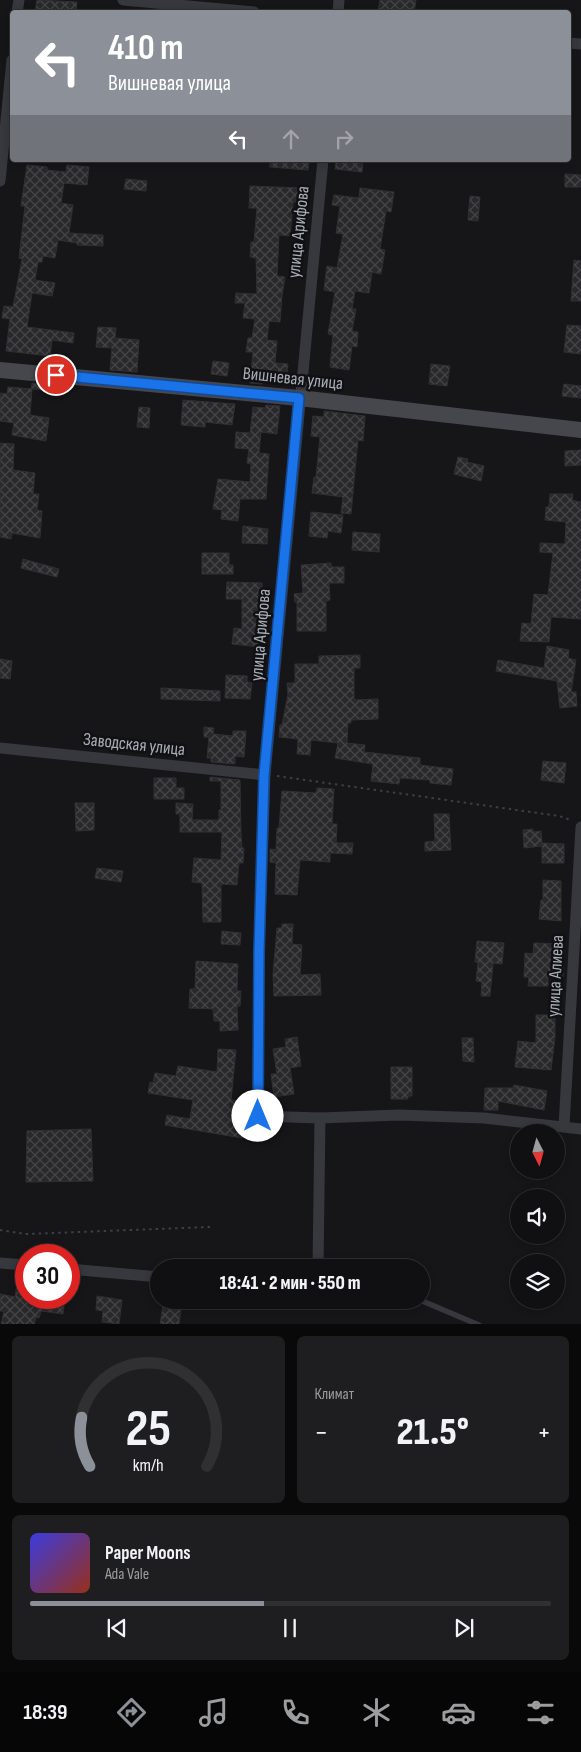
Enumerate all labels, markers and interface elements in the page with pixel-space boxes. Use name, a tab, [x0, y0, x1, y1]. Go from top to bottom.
text: 410 m	[108, 27, 183, 70]
icon: left	[25, 30, 90, 95]
text: Вишневая улица	[108, 70, 231, 97]
icon: left	[224, 125, 252, 153]
icon: ahead	[277, 125, 305, 153]
icon: right	[330, 125, 358, 153]
street label: улица Арифова	[283, 185, 314, 279]
pin	[35, 354, 77, 396]
icon: arrive	[42, 361, 70, 389]
street label: Вишневая улица	[242, 363, 344, 394]
street label: улица Арифова	[246, 588, 275, 682]
street label: Заводская улица	[82, 729, 186, 760]
street label: улица Алиева	[543, 934, 568, 1018]
position arrow	[231, 1089, 283, 1141]
north arrow	[510, 1124, 565, 1179]
map controls	[510, 1124, 565, 1309]
button: sound	[510, 1189, 565, 1244]
speed limit sign: 30	[15, 1244, 80, 1309]
button: layers	[510, 1254, 565, 1309]
text: 18:41 · 2 мин · 550 m	[220, 1272, 360, 1295]
text: Климат	[315, 1385, 354, 1404]
text: 25	[125, 1398, 171, 1461]
text: 21.5°	[397, 1410, 469, 1455]
text: −	[315, 1416, 328, 1449]
text: +	[537, 1416, 551, 1449]
text: km/h	[133, 1455, 164, 1476]
text: Paper Moons	[105, 1542, 191, 1565]
text: Ada Vale	[105, 1565, 149, 1584]
icon: previous	[103, 1614, 131, 1642]
icon: pause	[276, 1614, 304, 1642]
icon: next	[450, 1614, 478, 1642]
icon: directions	[114, 1695, 149, 1730]
icon: music	[196, 1695, 231, 1730]
icon: phone	[278, 1695, 313, 1730]
icon: climate	[359, 1695, 394, 1730]
icon: car	[441, 1695, 476, 1730]
icon: filters	[523, 1695, 558, 1730]
text: 18:39	[23, 1699, 68, 1726]

